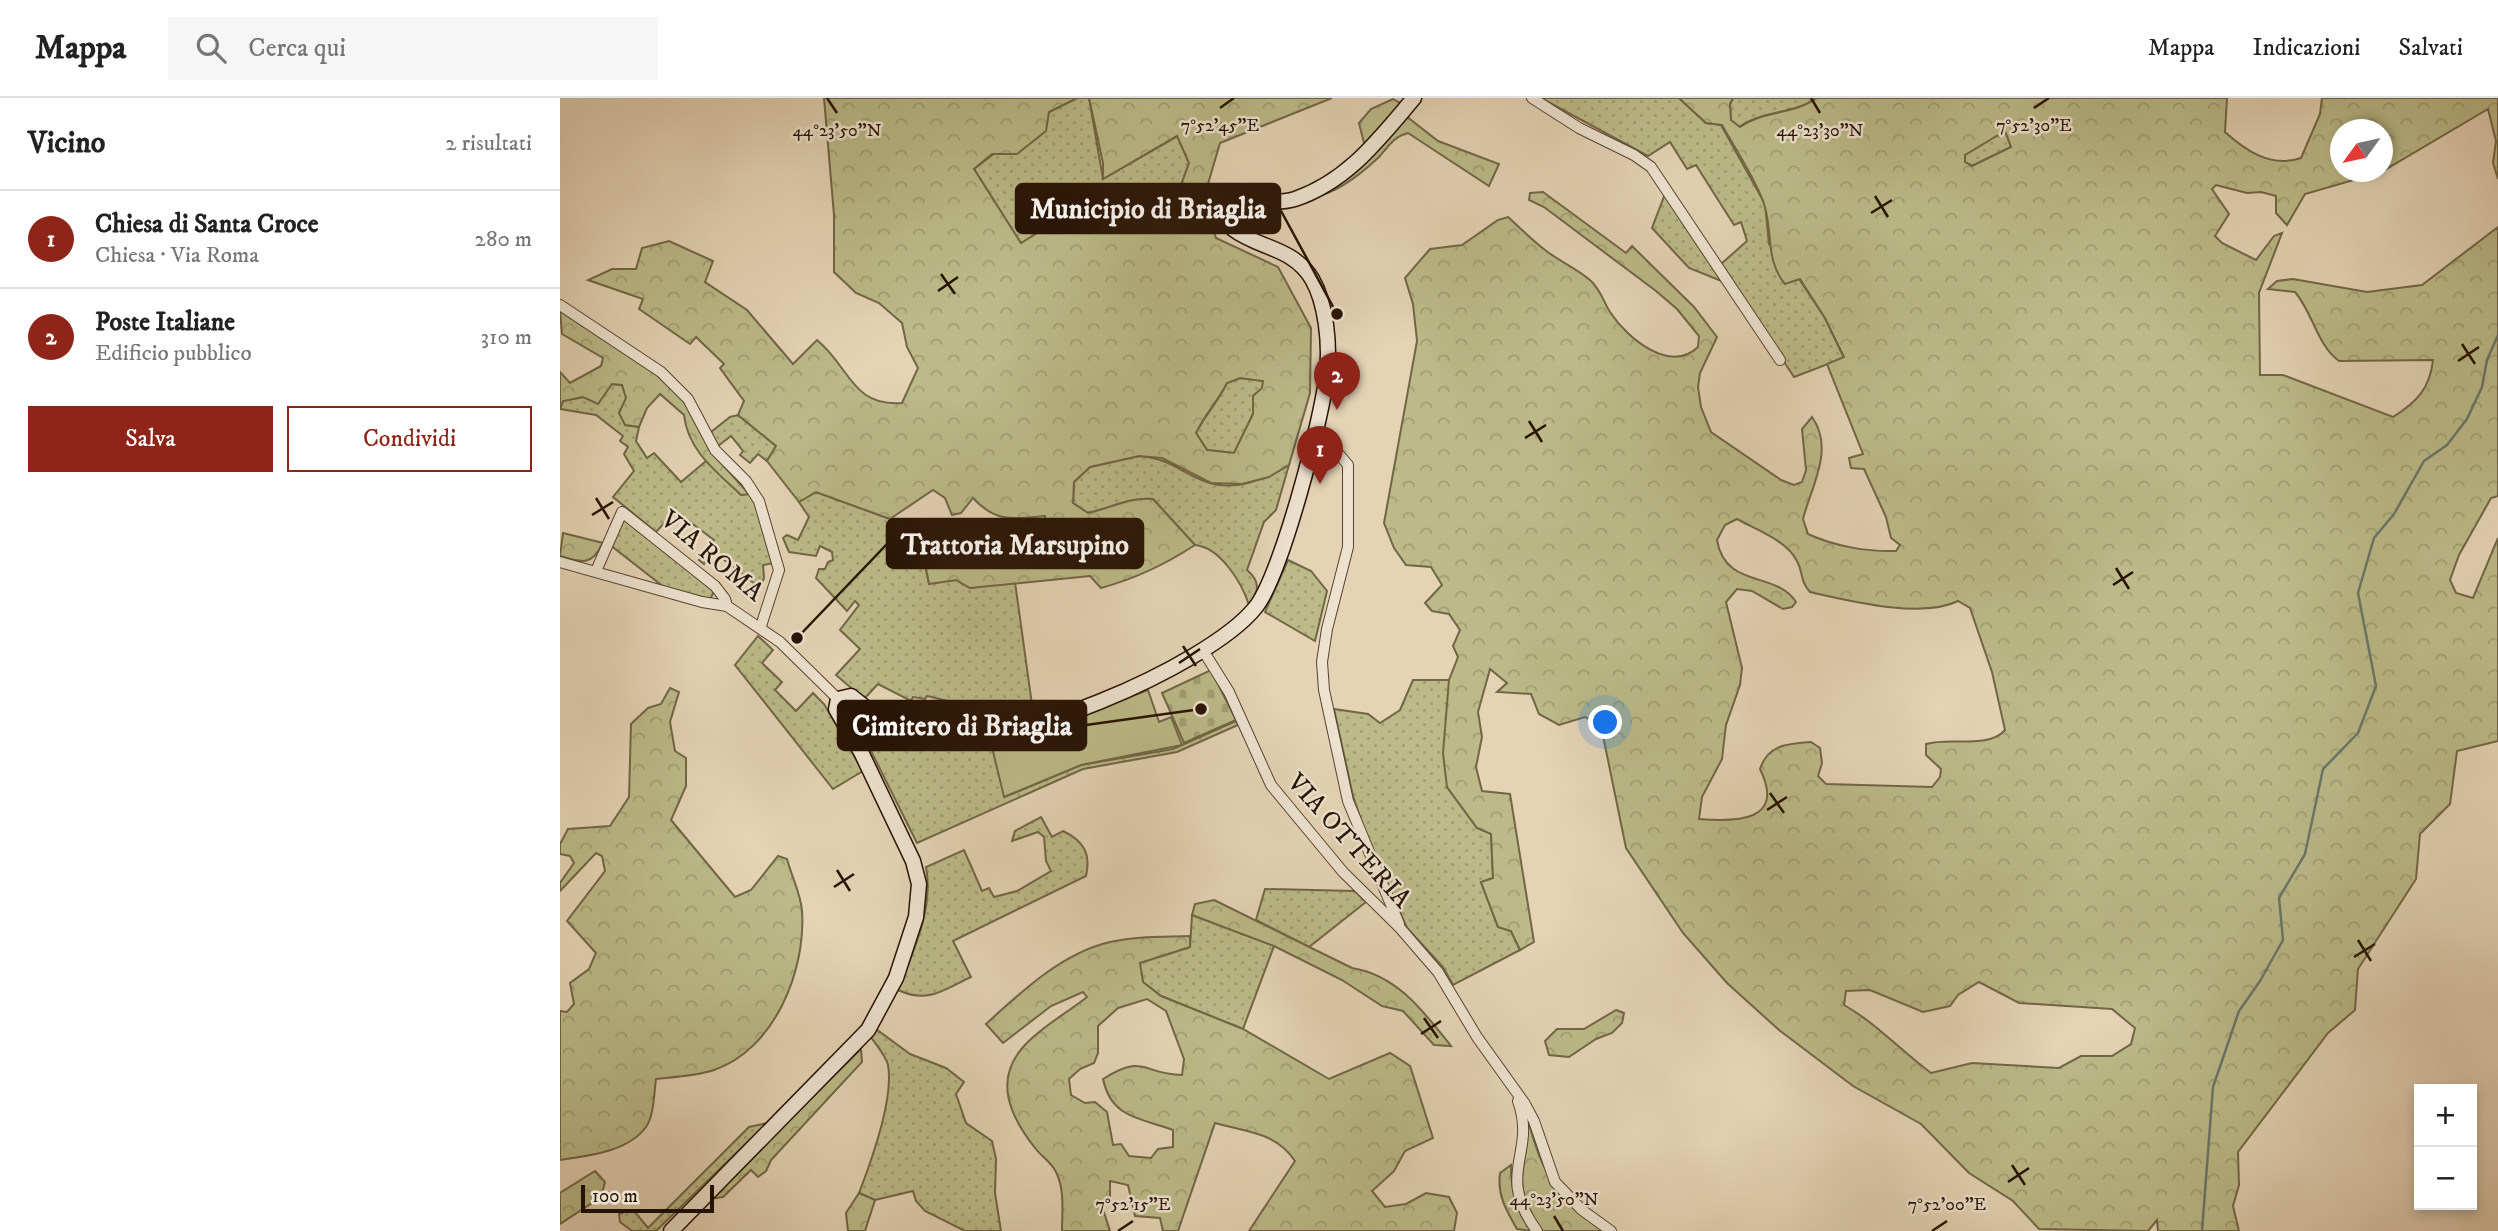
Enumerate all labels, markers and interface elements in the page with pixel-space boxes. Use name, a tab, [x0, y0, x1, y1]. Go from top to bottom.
search box	[168, 17, 658, 80]
text: Mappa	[35, 28, 126, 69]
icon: search	[192, 29, 230, 67]
text: Cerca qui	[248, 32, 346, 65]
text: Mappa	[2148, 33, 2215, 63]
text: Indicazioni	[2253, 33, 2361, 63]
text: Salvati	[2399, 33, 2463, 63]
text: 7°52'45"E	[1181, 115, 1260, 137]
text: 7°52'30"E	[1996, 115, 2072, 137]
north arrow	[2330, 119, 2393, 182]
text: 44°23'50"N	[793, 120, 882, 142]
text: 44°23'30"N	[1777, 120, 1864, 142]
text: Vicino	[28, 125, 105, 162]
text: 2 risultati	[445, 129, 532, 158]
callout: Municipio di Briaglia	[1016, 184, 1280, 233]
text: Municipio di Briaglia	[1030, 192, 1267, 227]
text: Chiesa di Santa Croce	[95, 208, 318, 241]
text: 1	[47, 225, 55, 254]
text: 280 m	[475, 225, 532, 254]
text: Chiesa · Via Roma	[95, 241, 259, 270]
text: Poste Italiane	[95, 306, 235, 339]
text: 2	[45, 323, 57, 352]
text: 310 m	[480, 323, 532, 352]
text: Edificio pubblico	[95, 339, 252, 368]
pin: 2	[1314, 352, 1360, 410]
button: Salva	[28, 406, 273, 472]
button: Condividi	[287, 406, 532, 472]
pin: 1	[1297, 426, 1343, 484]
street label: VIA ROMA	[653, 503, 771, 609]
callout: Trattoria Marsupino	[887, 519, 1143, 568]
text: Trattoria Marsupino	[900, 528, 1129, 563]
callout: Cimitero di Briaglia	[838, 701, 1086, 750]
your location	[1588, 705, 1622, 739]
text: Cimitero di Briaglia	[852, 709, 1073, 744]
street label: VIA OTTERIA	[1279, 766, 1419, 916]
map controls	[2414, 1084, 2477, 1210]
button: +	[2414, 1084, 2477, 1147]
button: −	[2414, 1147, 2477, 1210]
scale bar	[581, 1182, 714, 1214]
text: 100 m	[592, 1185, 638, 1208]
text: 44°23'50"N	[1510, 1189, 1599, 1211]
text: 7°52'15"E	[1096, 1194, 1171, 1216]
text: 7°52'00"E	[1908, 1194, 1987, 1216]

